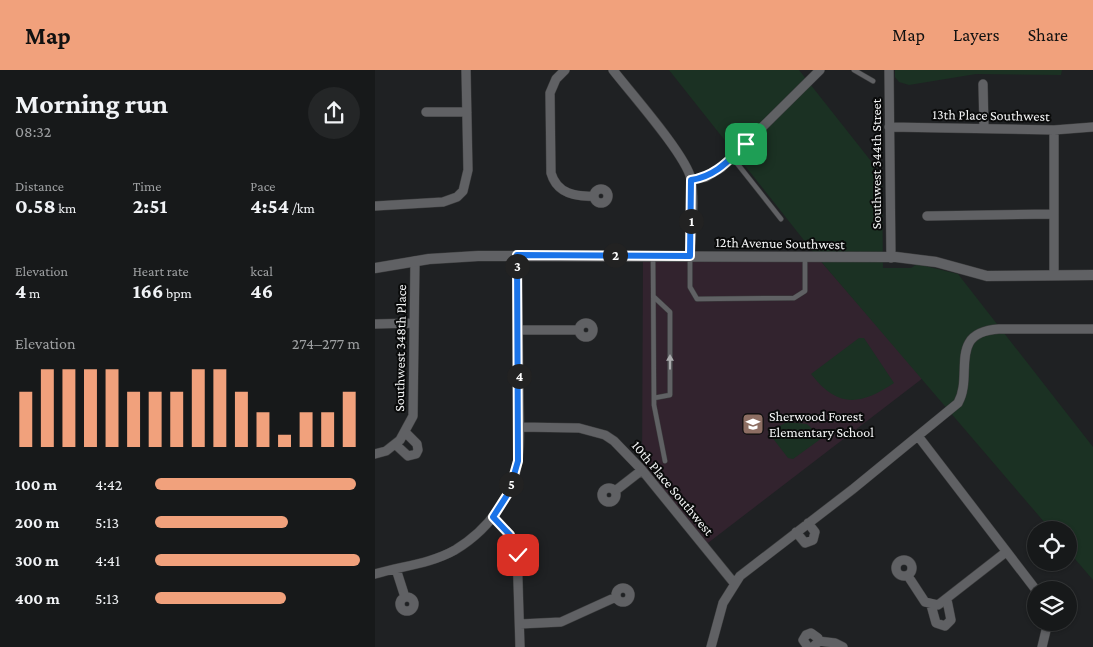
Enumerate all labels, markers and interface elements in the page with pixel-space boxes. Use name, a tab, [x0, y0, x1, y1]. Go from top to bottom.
text: Map	[25, 22, 71, 49]
text: Map	[892, 25, 925, 45]
text: Layers	[953, 25, 1000, 45]
text: Share	[1028, 25, 1068, 45]
button: share	[308, 87, 360, 139]
text: Morning run	[15, 88, 168, 119]
street label: Southwest 344th Street	[868, 98, 884, 229]
street label: 13th Place Southwest	[932, 106, 1050, 124]
text: 08:32	[15, 123, 51, 140]
pin	[725, 123, 767, 165]
icon: arrive	[732, 130, 760, 158]
text: Distance	[15, 178, 64, 194]
text: Time	[133, 178, 161, 194]
text: Pace	[250, 178, 276, 194]
text: 0.58	[15, 194, 56, 218]
text: 2:51	[133, 194, 167, 218]
text: 4:54	[250, 194, 289, 218]
text: km	[56, 200, 76, 216]
text: /km	[289, 200, 315, 216]
pin: 1	[679, 208, 703, 234]
text: 1	[689, 213, 694, 229]
street label: 12th Avenue Southwest	[715, 234, 845, 252]
pin: 2	[603, 242, 627, 268]
text: 2	[612, 247, 619, 263]
pin: 3	[505, 254, 529, 278]
text: 3	[514, 258, 521, 274]
text: Elevation	[15, 263, 68, 279]
text: Heart rate	[133, 263, 189, 279]
text: kcal	[250, 263, 273, 279]
text: 4	[15, 279, 26, 303]
text: 166	[133, 279, 163, 303]
text: 46	[250, 279, 273, 303]
street label: Southwest 348th Place	[391, 284, 409, 412]
text: m	[26, 285, 40, 301]
text: bpm	[163, 285, 192, 301]
text: Elevation	[15, 335, 76, 352]
text: 274–277 m	[292, 335, 360, 352]
one-way arrow	[666, 354, 674, 370]
pin: 4	[507, 364, 531, 388]
text: 4	[516, 368, 523, 384]
place label: Sherwood Forest Elementary School	[769, 408, 874, 440]
school or university icon: Sherwood Forest Elementary School	[741, 412, 765, 436]
street label: 10th Place Southwest	[629, 437, 717, 539]
pin: 5	[499, 472, 523, 496]
text: 100 m	[15, 476, 57, 493]
text: 4:42	[95, 476, 122, 493]
text: 5	[508, 476, 515, 492]
text: 200 m	[15, 514, 59, 531]
text: 5:13	[95, 514, 119, 531]
map controls	[1027, 521, 1077, 631]
button: locate	[1027, 521, 1077, 571]
pin	[497, 534, 539, 576]
icon: check	[504, 541, 532, 569]
text: 300 m	[15, 552, 59, 569]
text: 4:41	[95, 552, 120, 569]
button: layers	[1027, 581, 1077, 631]
text: 400 m	[15, 590, 60, 607]
text: 5:13	[95, 590, 119, 607]

